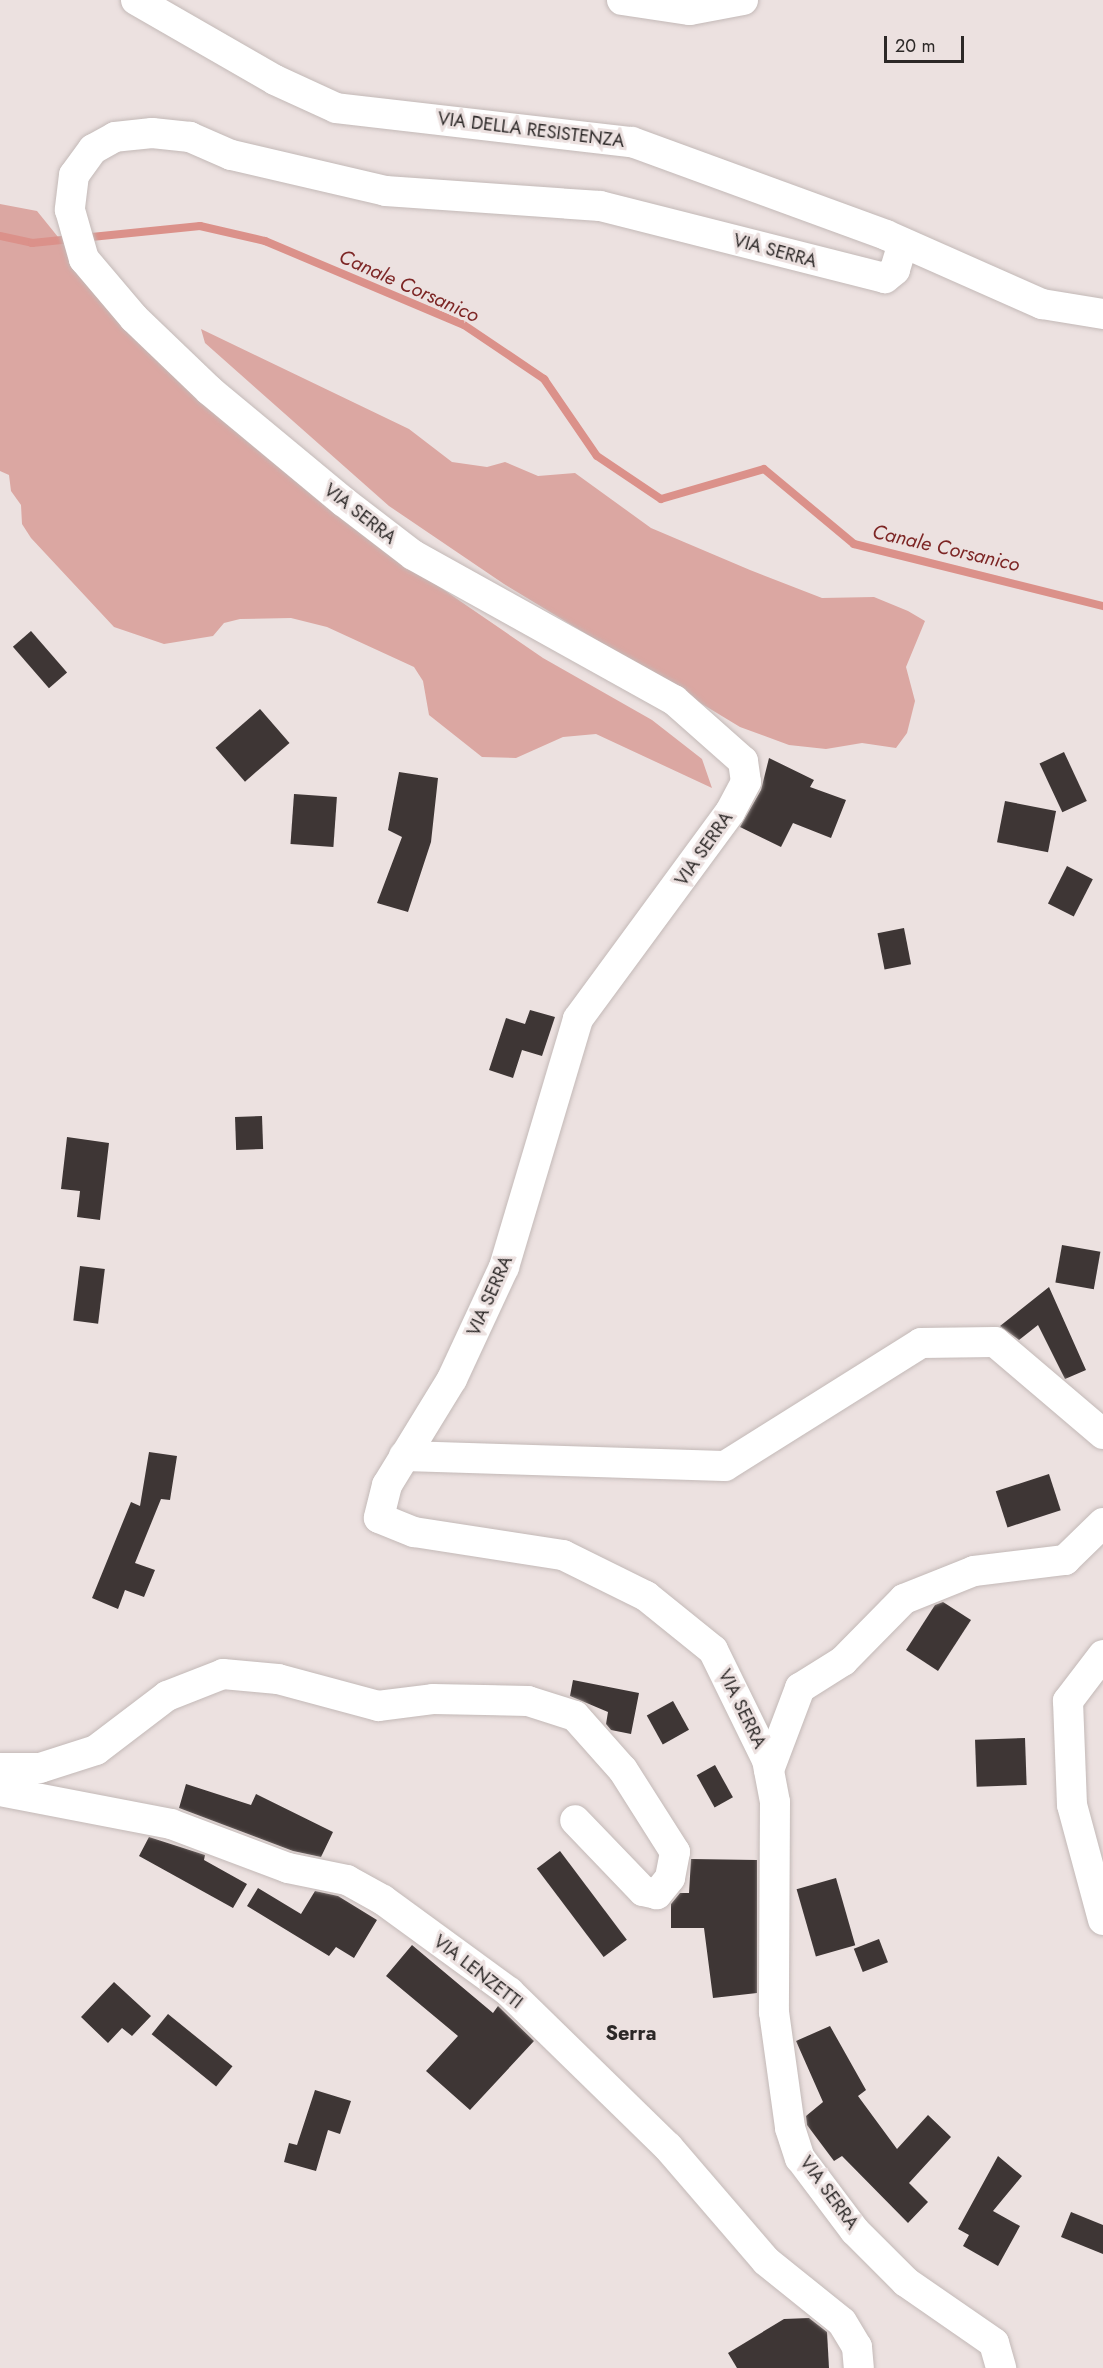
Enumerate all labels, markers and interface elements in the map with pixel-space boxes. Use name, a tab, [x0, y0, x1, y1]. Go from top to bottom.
scale bar	[887, 24, 966, 62]
text: 20 m	[895, 33, 935, 59]
street label: VIA DELLA RESISTENZA	[437, 108, 625, 152]
street label: VIA SERRA	[731, 230, 819, 272]
water label: Canale Corsanico	[335, 244, 483, 328]
street label: VIA SERRA	[320, 479, 400, 549]
water label: Canale Corsanico	[870, 519, 1022, 577]
street label: VIA SERRA	[671, 808, 737, 890]
street label: VIA SERRA	[463, 1253, 517, 1339]
street label: VIA SERRA	[714, 1666, 770, 1752]
street label: VIA LENZETTI	[429, 1931, 527, 2013]
district label: Serra	[605, 2021, 657, 2045]
street label: VIA SERRA	[795, 2152, 863, 2234]

